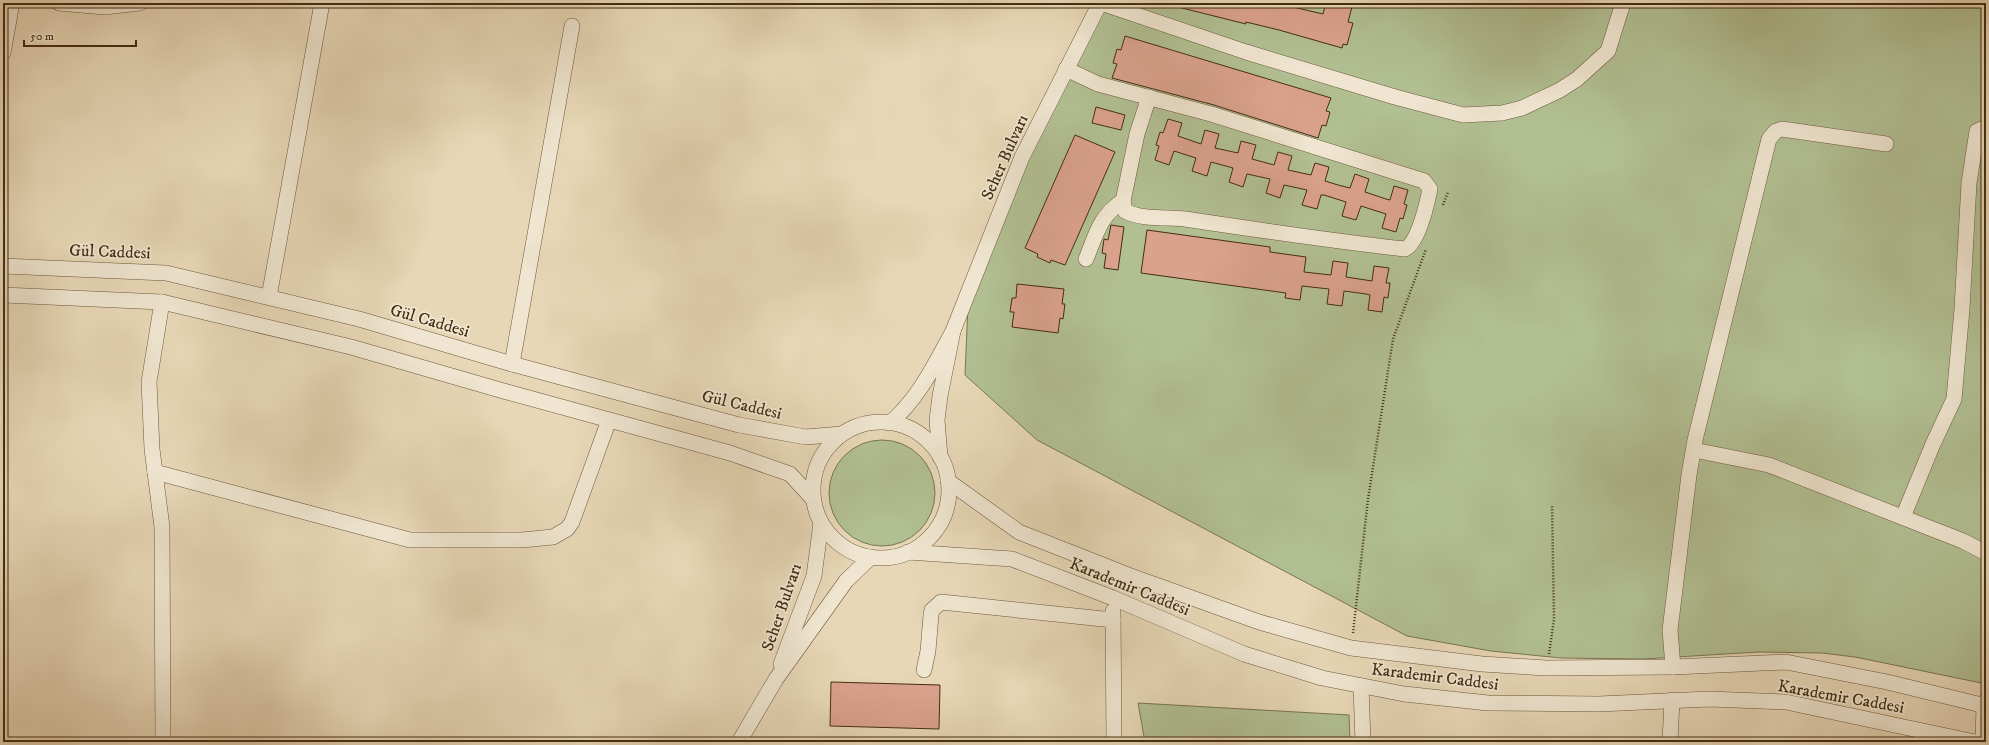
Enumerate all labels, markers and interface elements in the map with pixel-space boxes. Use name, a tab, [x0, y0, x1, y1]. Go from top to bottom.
scale bar	[24, 22, 136, 48]
text: 50 m	[30, 29, 54, 44]
street label: Seher Bulvarı	[976, 111, 1034, 204]
street label: Gül Caddesi	[69, 240, 151, 264]
street label: Gül Caddesi	[388, 299, 472, 343]
street label: Gül Caddesi	[700, 385, 784, 425]
street label: Karademir Caddesi	[1066, 553, 1193, 621]
street label: Seher Bulvarı	[757, 561, 807, 654]
street label: Karademir Caddesi	[1370, 658, 1500, 696]
street label: Karademir Caddesi	[1776, 675, 1906, 719]

